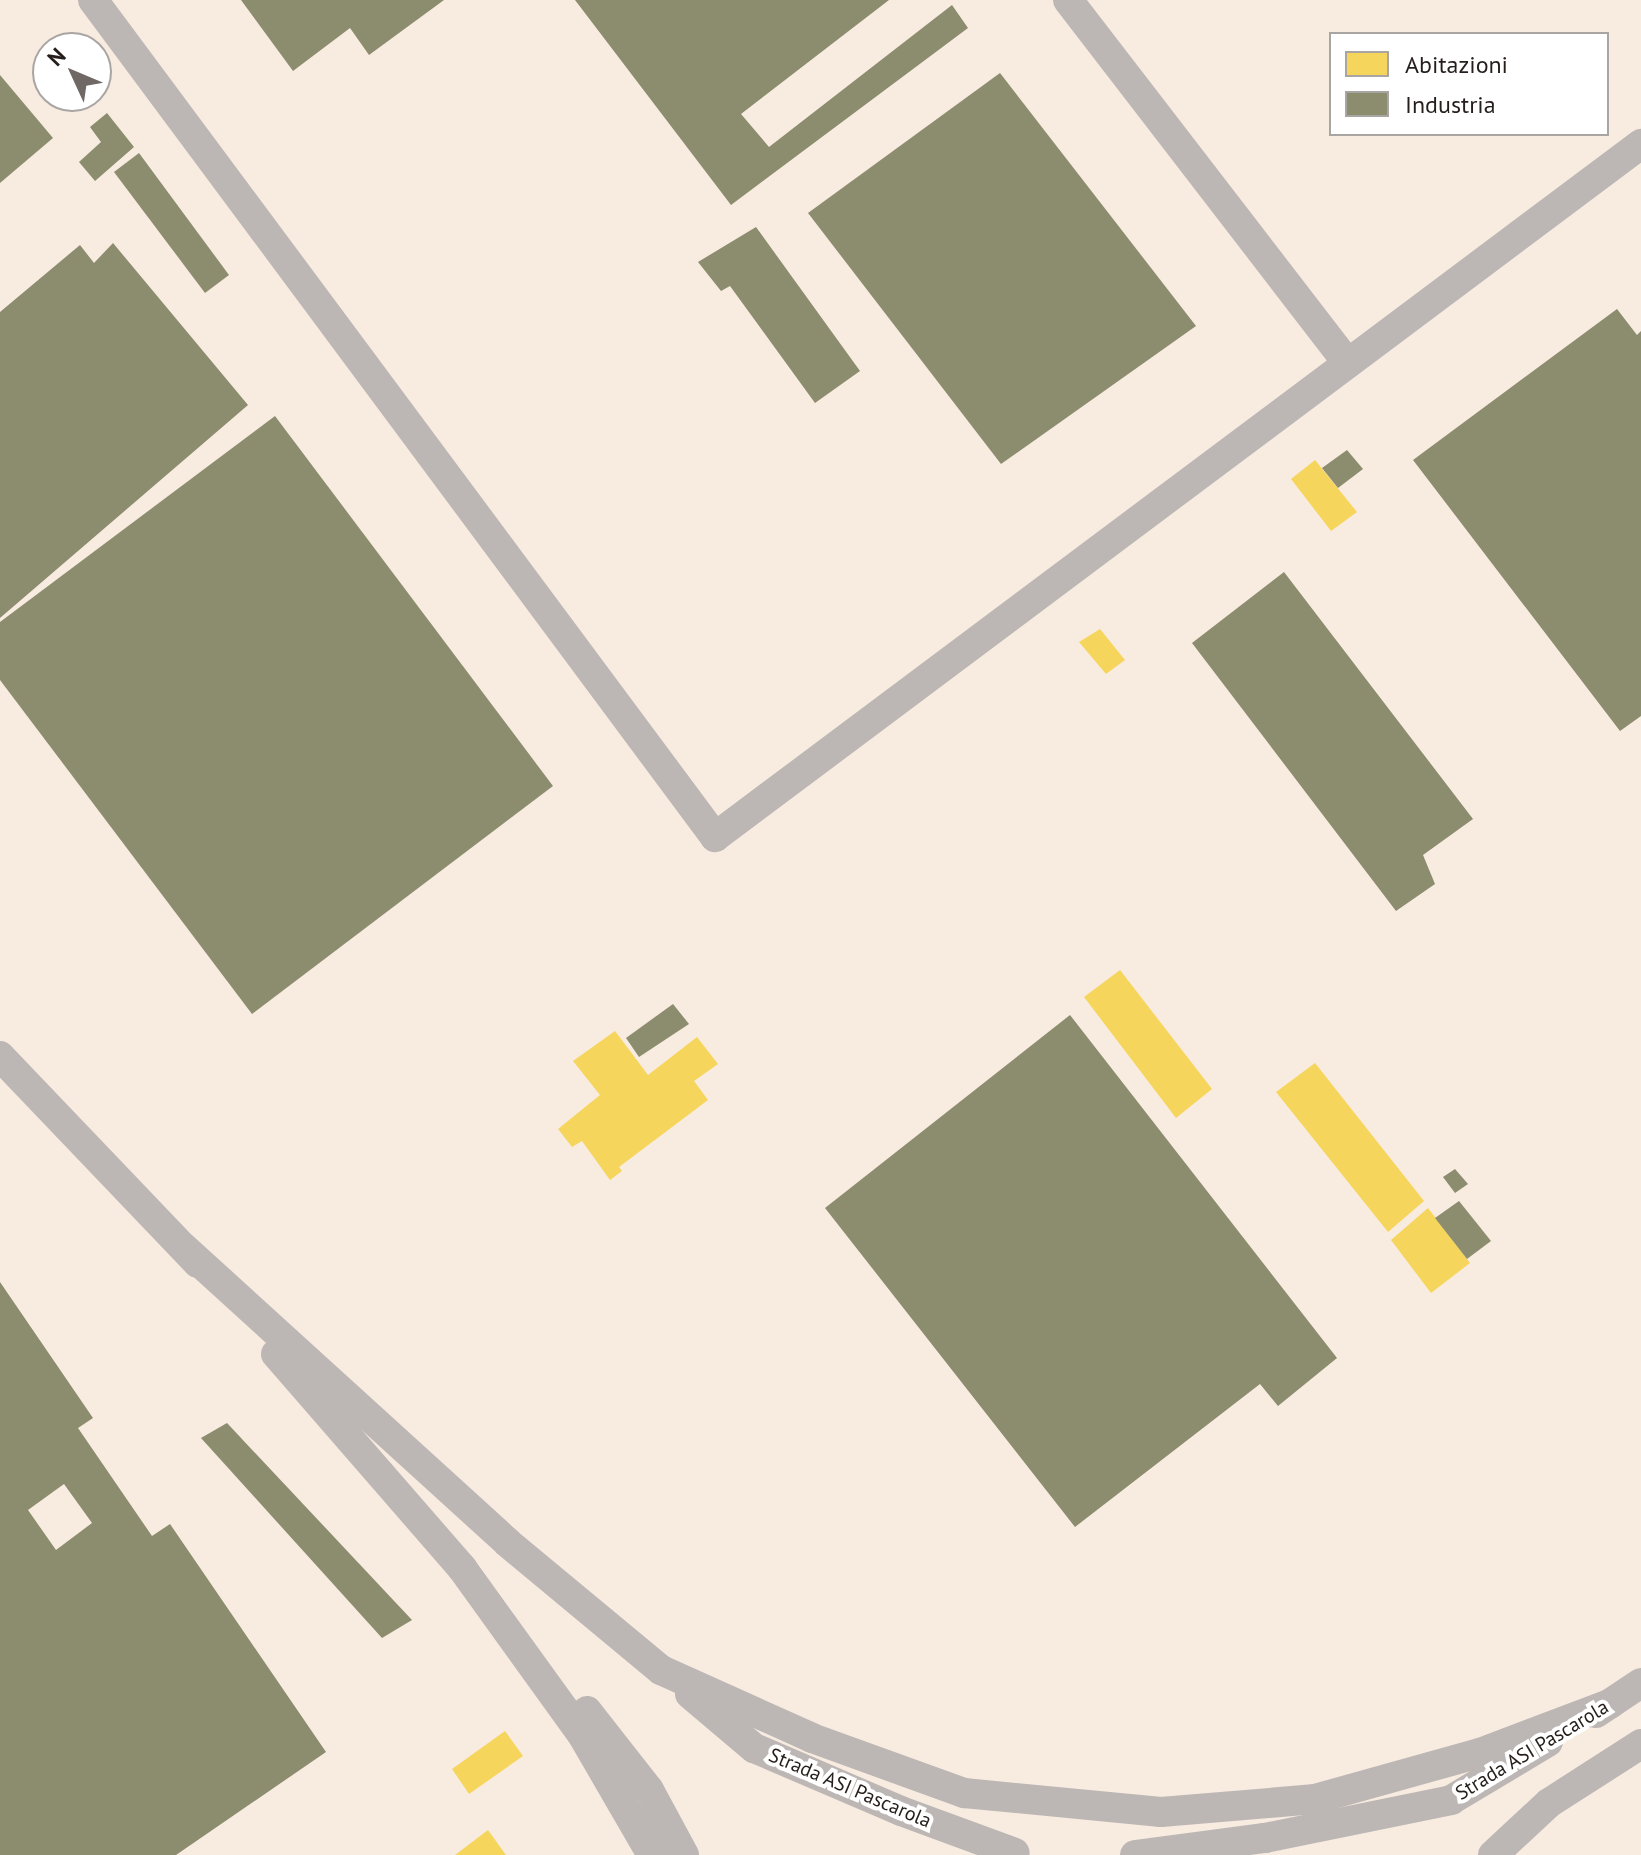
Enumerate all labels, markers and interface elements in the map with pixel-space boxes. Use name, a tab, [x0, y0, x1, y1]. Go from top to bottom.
north arrow	[32, 32, 112, 112]
legend	[1329, 32, 1609, 136]
text: N	[41, 42, 71, 72]
text: Abitazioni	[1405, 49, 1508, 80]
text: Industria	[1405, 89, 1496, 120]
street label: Strada ASI Pascarola	[1451, 1695, 1613, 1805]
street label: Strada ASI Pascarola	[765, 1743, 935, 1833]

